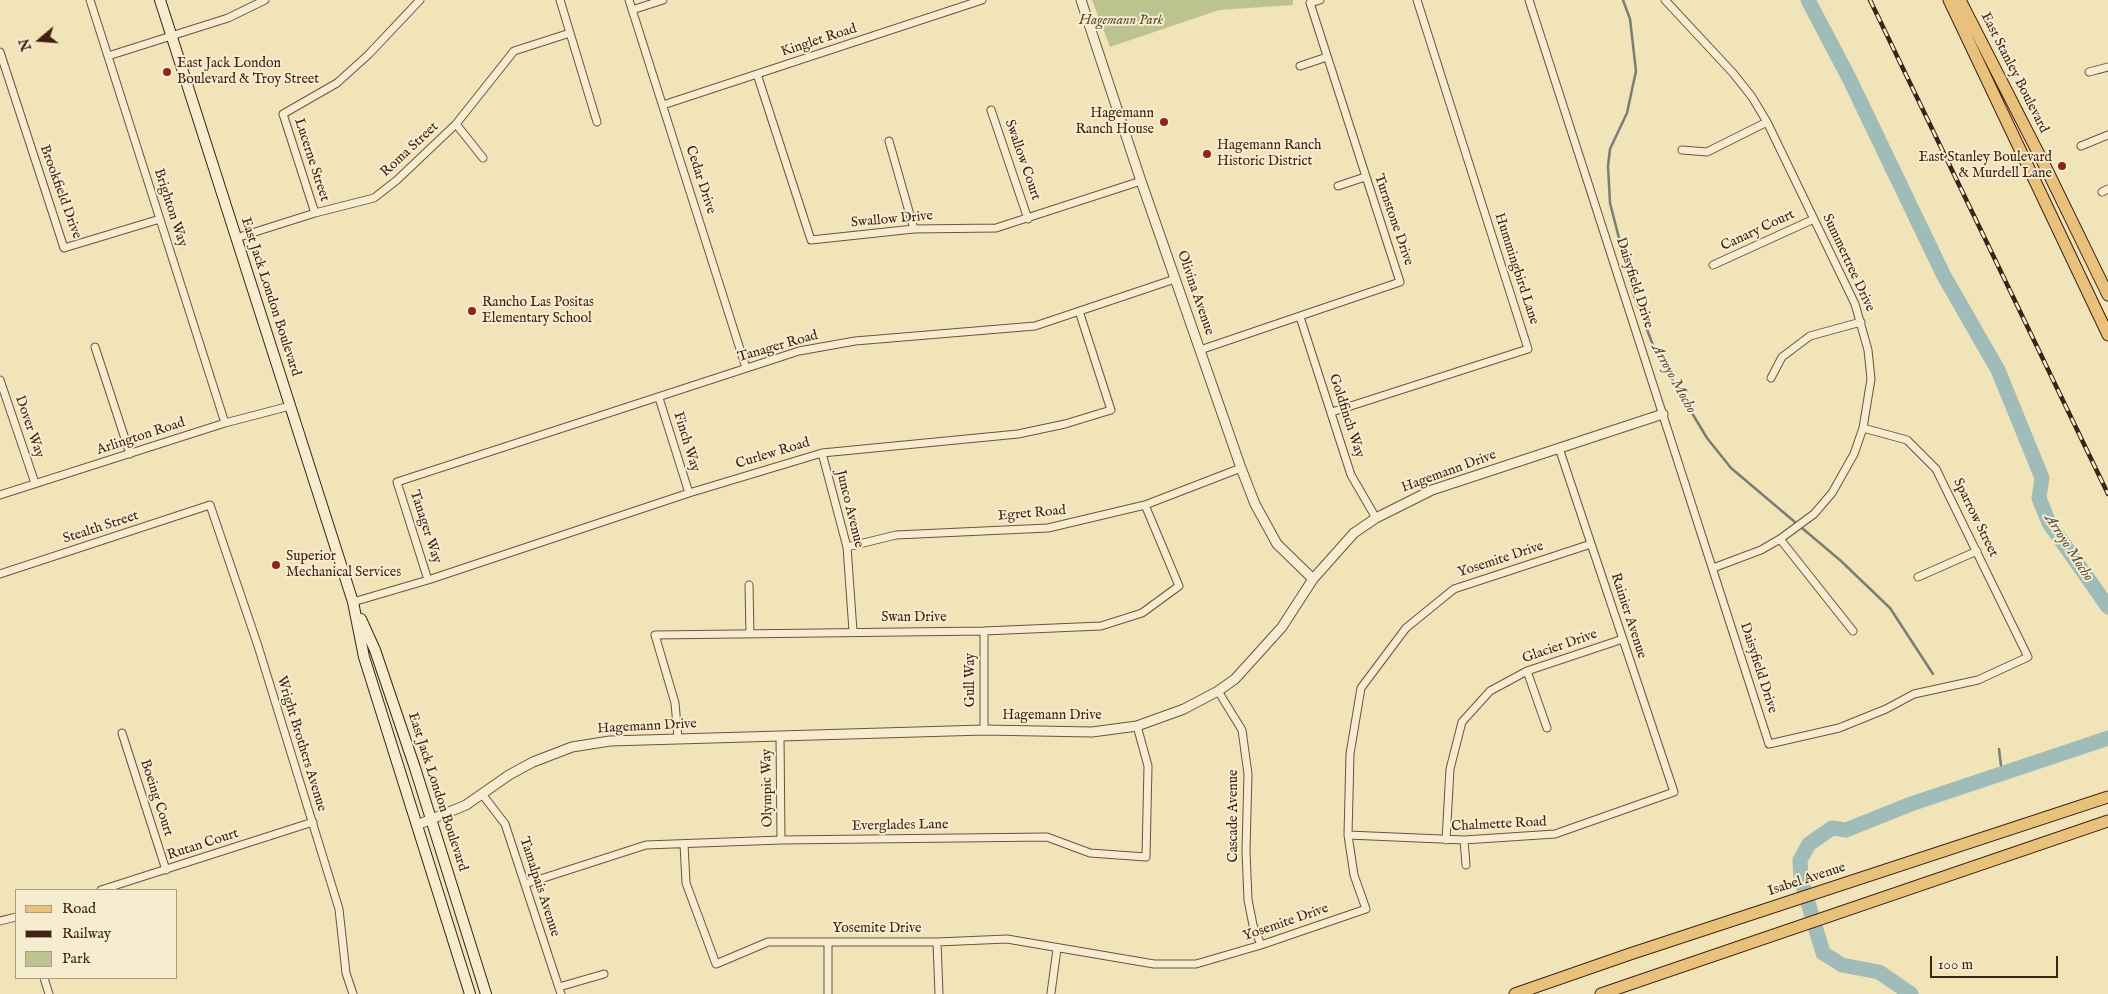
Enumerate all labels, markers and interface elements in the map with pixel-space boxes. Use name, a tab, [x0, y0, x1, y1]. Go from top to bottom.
street label: East Stanley Boulevard	[1976, 10, 2052, 136]
park label: Hagemann Park	[1079, 13, 1163, 29]
north arrow	[15, 15, 65, 65]
street label: Kinglet Road	[779, 21, 859, 61]
text: N	[15, 36, 36, 53]
place label: East Jack London Boulevard & Troy Street	[177, 56, 319, 88]
marker: East Jack London Boulevard & Troy Street	[161, 66, 173, 78]
place label: Hagemann Ranch House	[1075, 106, 1154, 138]
street label: Lucerne Street	[290, 116, 332, 204]
marker: Hagemann Ranch House	[1158, 116, 1170, 128]
street label: Swallow Court	[1000, 117, 1044, 203]
street label: Roma Street	[378, 119, 442, 181]
place label: Hagemann Ranch Historic District	[1217, 138, 1321, 170]
street label: Brookfield Drive	[35, 143, 85, 241]
street label: Cedar Drive	[681, 144, 719, 216]
marker: Hagemann Ranch Historic District	[1201, 148, 1213, 160]
place label: East Stanley Boulevard & Murdell Lane	[1919, 150, 2052, 182]
marker: East Stanley Boulevard & Murdell Lane	[2056, 160, 2068, 172]
street label: Brighton Way	[149, 167, 191, 249]
street label: Turnstone Drive	[1369, 172, 1417, 268]
street label: Canary Court	[1718, 207, 1798, 255]
street label: Swallow Drive	[850, 208, 934, 232]
street label: Hummingbird Lane	[1490, 211, 1542, 327]
street label: Summertree Drive	[1818, 211, 1878, 315]
street label: East Jack London Boulevard	[236, 215, 304, 379]
street label: Daisyfield Drive	[1611, 236, 1657, 330]
street label: Olivina Avenue	[1173, 248, 1217, 338]
place label: Rancho Las Positas Elementary School	[482, 295, 594, 328]
marker: Rancho Las Positas Elementary School	[466, 305, 478, 317]
street label: Tanager Road	[736, 328, 820, 366]
water label: Arroyo Mocho	[1646, 341, 1700, 417]
street label: Goldfinch Way	[1325, 372, 1367, 460]
street label: Dover Way	[11, 394, 47, 460]
street label: Finch Way	[669, 410, 703, 474]
street label: Arlington Road	[95, 415, 187, 459]
street label: Curlew Road	[734, 435, 812, 473]
street label: Hagemann Drive	[1399, 447, 1499, 497]
street label: Junco Avenue	[831, 468, 867, 550]
street label: Sparrow Street	[1949, 476, 2001, 560]
street label: Tanager Way	[405, 488, 445, 566]
street label: Egret Road	[997, 503, 1067, 525]
street label: Stealth Street	[61, 508, 141, 548]
water label: Arroyo Mocho	[2039, 511, 2097, 585]
street label: Yosemite Drive	[1456, 538, 1546, 582]
place label: Superior Mechanical Services	[286, 549, 401, 582]
marker: Superior Mechanical Services	[270, 559, 282, 571]
street label: Rainier Avenue	[1606, 571, 1650, 661]
street label: Swan Drive	[881, 610, 947, 626]
street label: Daisyfield Drive	[1735, 621, 1781, 715]
street label: Glacier Drive	[1520, 626, 1600, 668]
street label: Gull Way	[963, 653, 979, 707]
street label: Wright Brothers Avenue	[272, 674, 330, 814]
street label: Hagemann Drive	[1002, 708, 1102, 724]
street label: East Jack London Boulevard	[403, 710, 471, 874]
street label: Hagemann Drive	[597, 716, 697, 738]
street label: Olympic Way	[759, 749, 777, 827]
street label: Boeing Court	[136, 757, 176, 839]
street label: Cascade Avenue	[1226, 770, 1242, 862]
street label: Chalmette Road	[1451, 814, 1547, 836]
street label: Everglades Lane	[852, 817, 948, 835]
street label: Rutan Court	[165, 826, 241, 864]
street label: Tamalpais Avenue	[515, 835, 563, 939]
street label: Isabel Avenue	[1766, 860, 1848, 900]
legend	[15, 889, 178, 979]
text: Road	[62, 899, 96, 918]
street label: Yosemite Drive	[1241, 901, 1331, 945]
street label: Yosemite Drive	[833, 921, 921, 937]
text: Railway	[62, 924, 111, 943]
scale bar	[1933, 946, 2060, 978]
text: Park	[62, 949, 91, 968]
text: 100 m	[1938, 955, 1973, 974]

